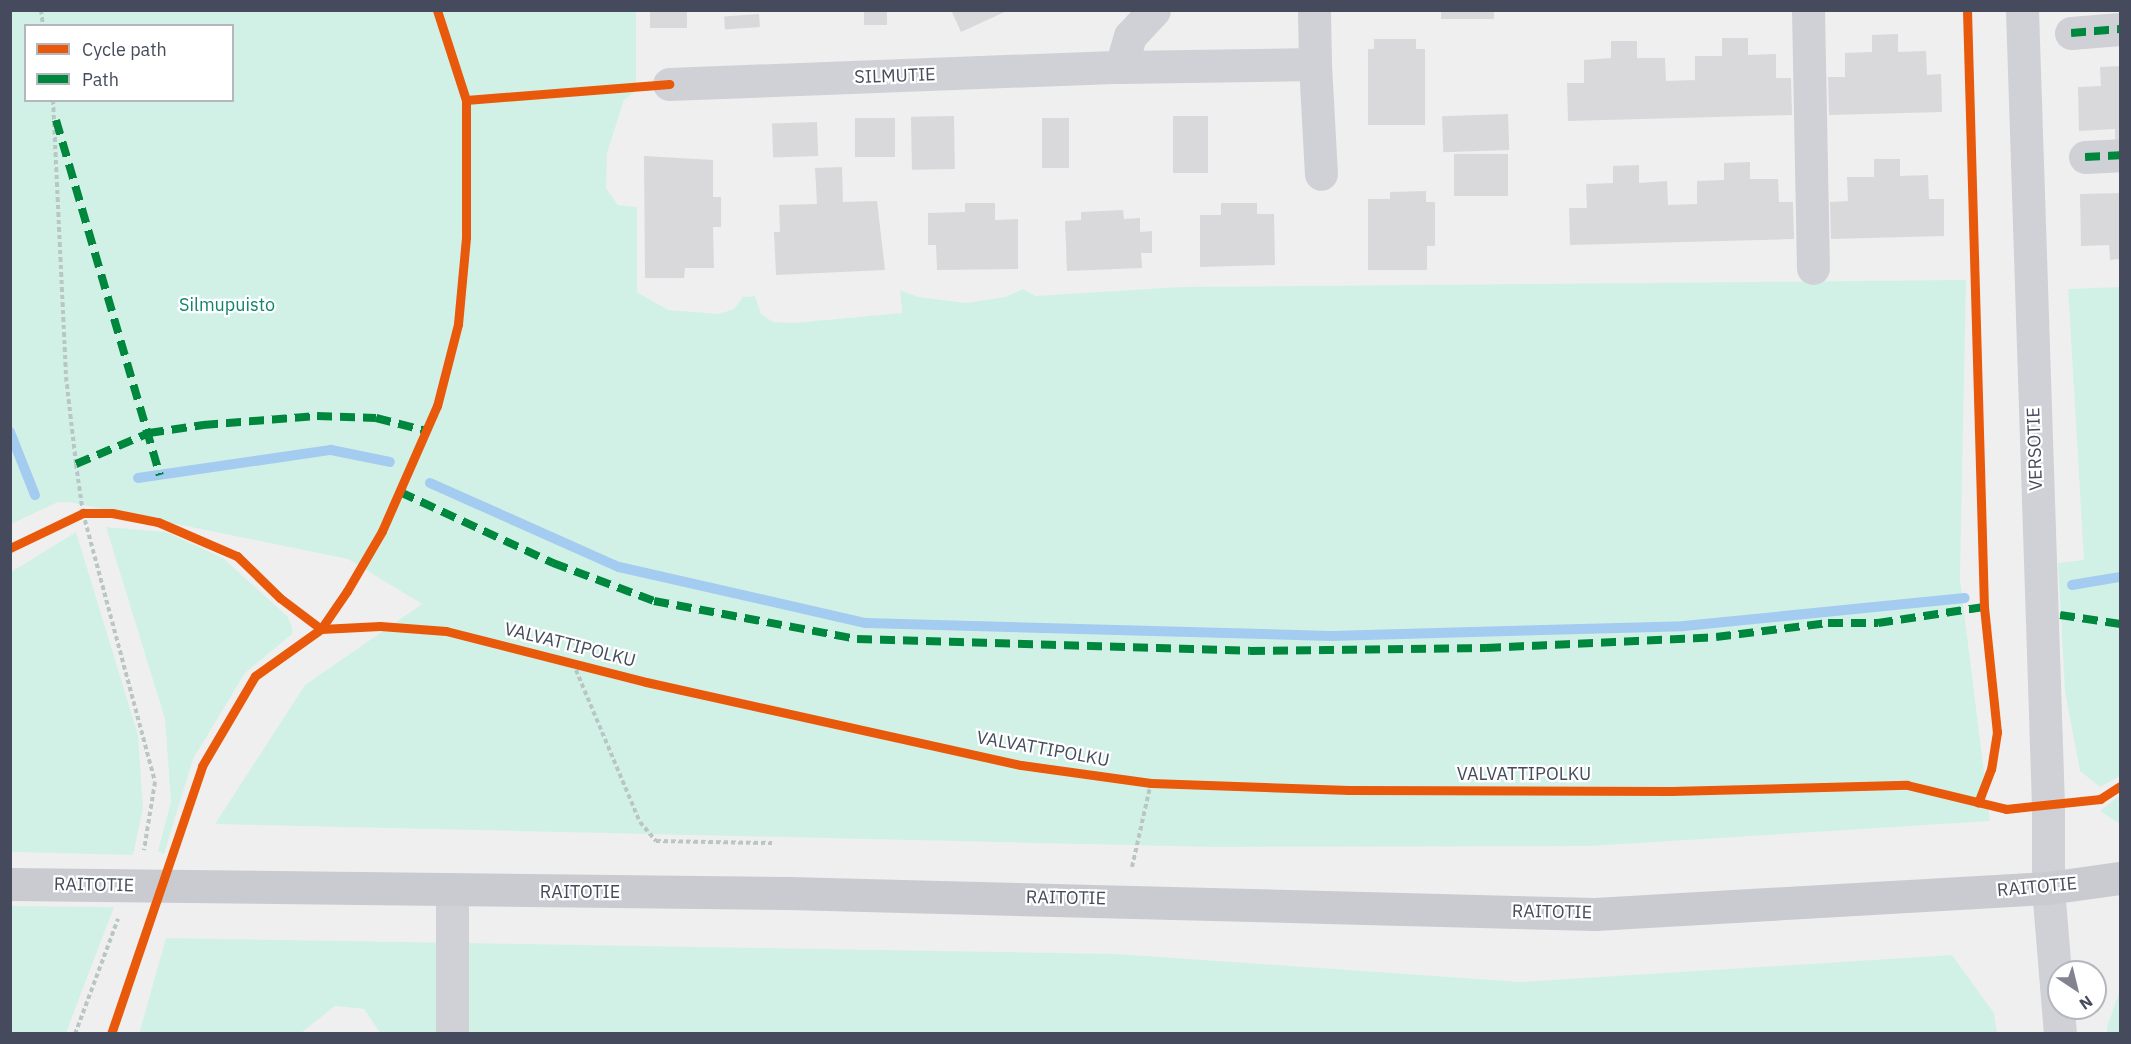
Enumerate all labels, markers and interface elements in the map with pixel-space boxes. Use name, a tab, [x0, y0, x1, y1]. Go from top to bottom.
legend	[24, 24, 234, 102]
text: Cycle path	[82, 38, 167, 61]
street label: SILMUTIE	[854, 64, 936, 88]
text: Path	[82, 68, 119, 91]
park label: Silmupuisto	[179, 294, 275, 316]
street label: VERSOTIE	[2023, 407, 2047, 491]
street label: VALVATTIPOLKU	[502, 618, 638, 672]
street label: VALVATTIPOLKU	[975, 727, 1111, 771]
street label: VALVATTIPOLKU	[1457, 763, 1591, 785]
street label: RAITOTIE	[1996, 873, 2078, 901]
street label: RAITOTIE	[54, 874, 134, 896]
street label: RAITOTIE	[540, 881, 620, 903]
street label: RAITOTIE	[1026, 887, 1106, 909]
street label: RAITOTIE	[1512, 901, 1592, 923]
north arrow	[2047, 960, 2107, 1020]
text: N	[2076, 992, 2097, 1015]

